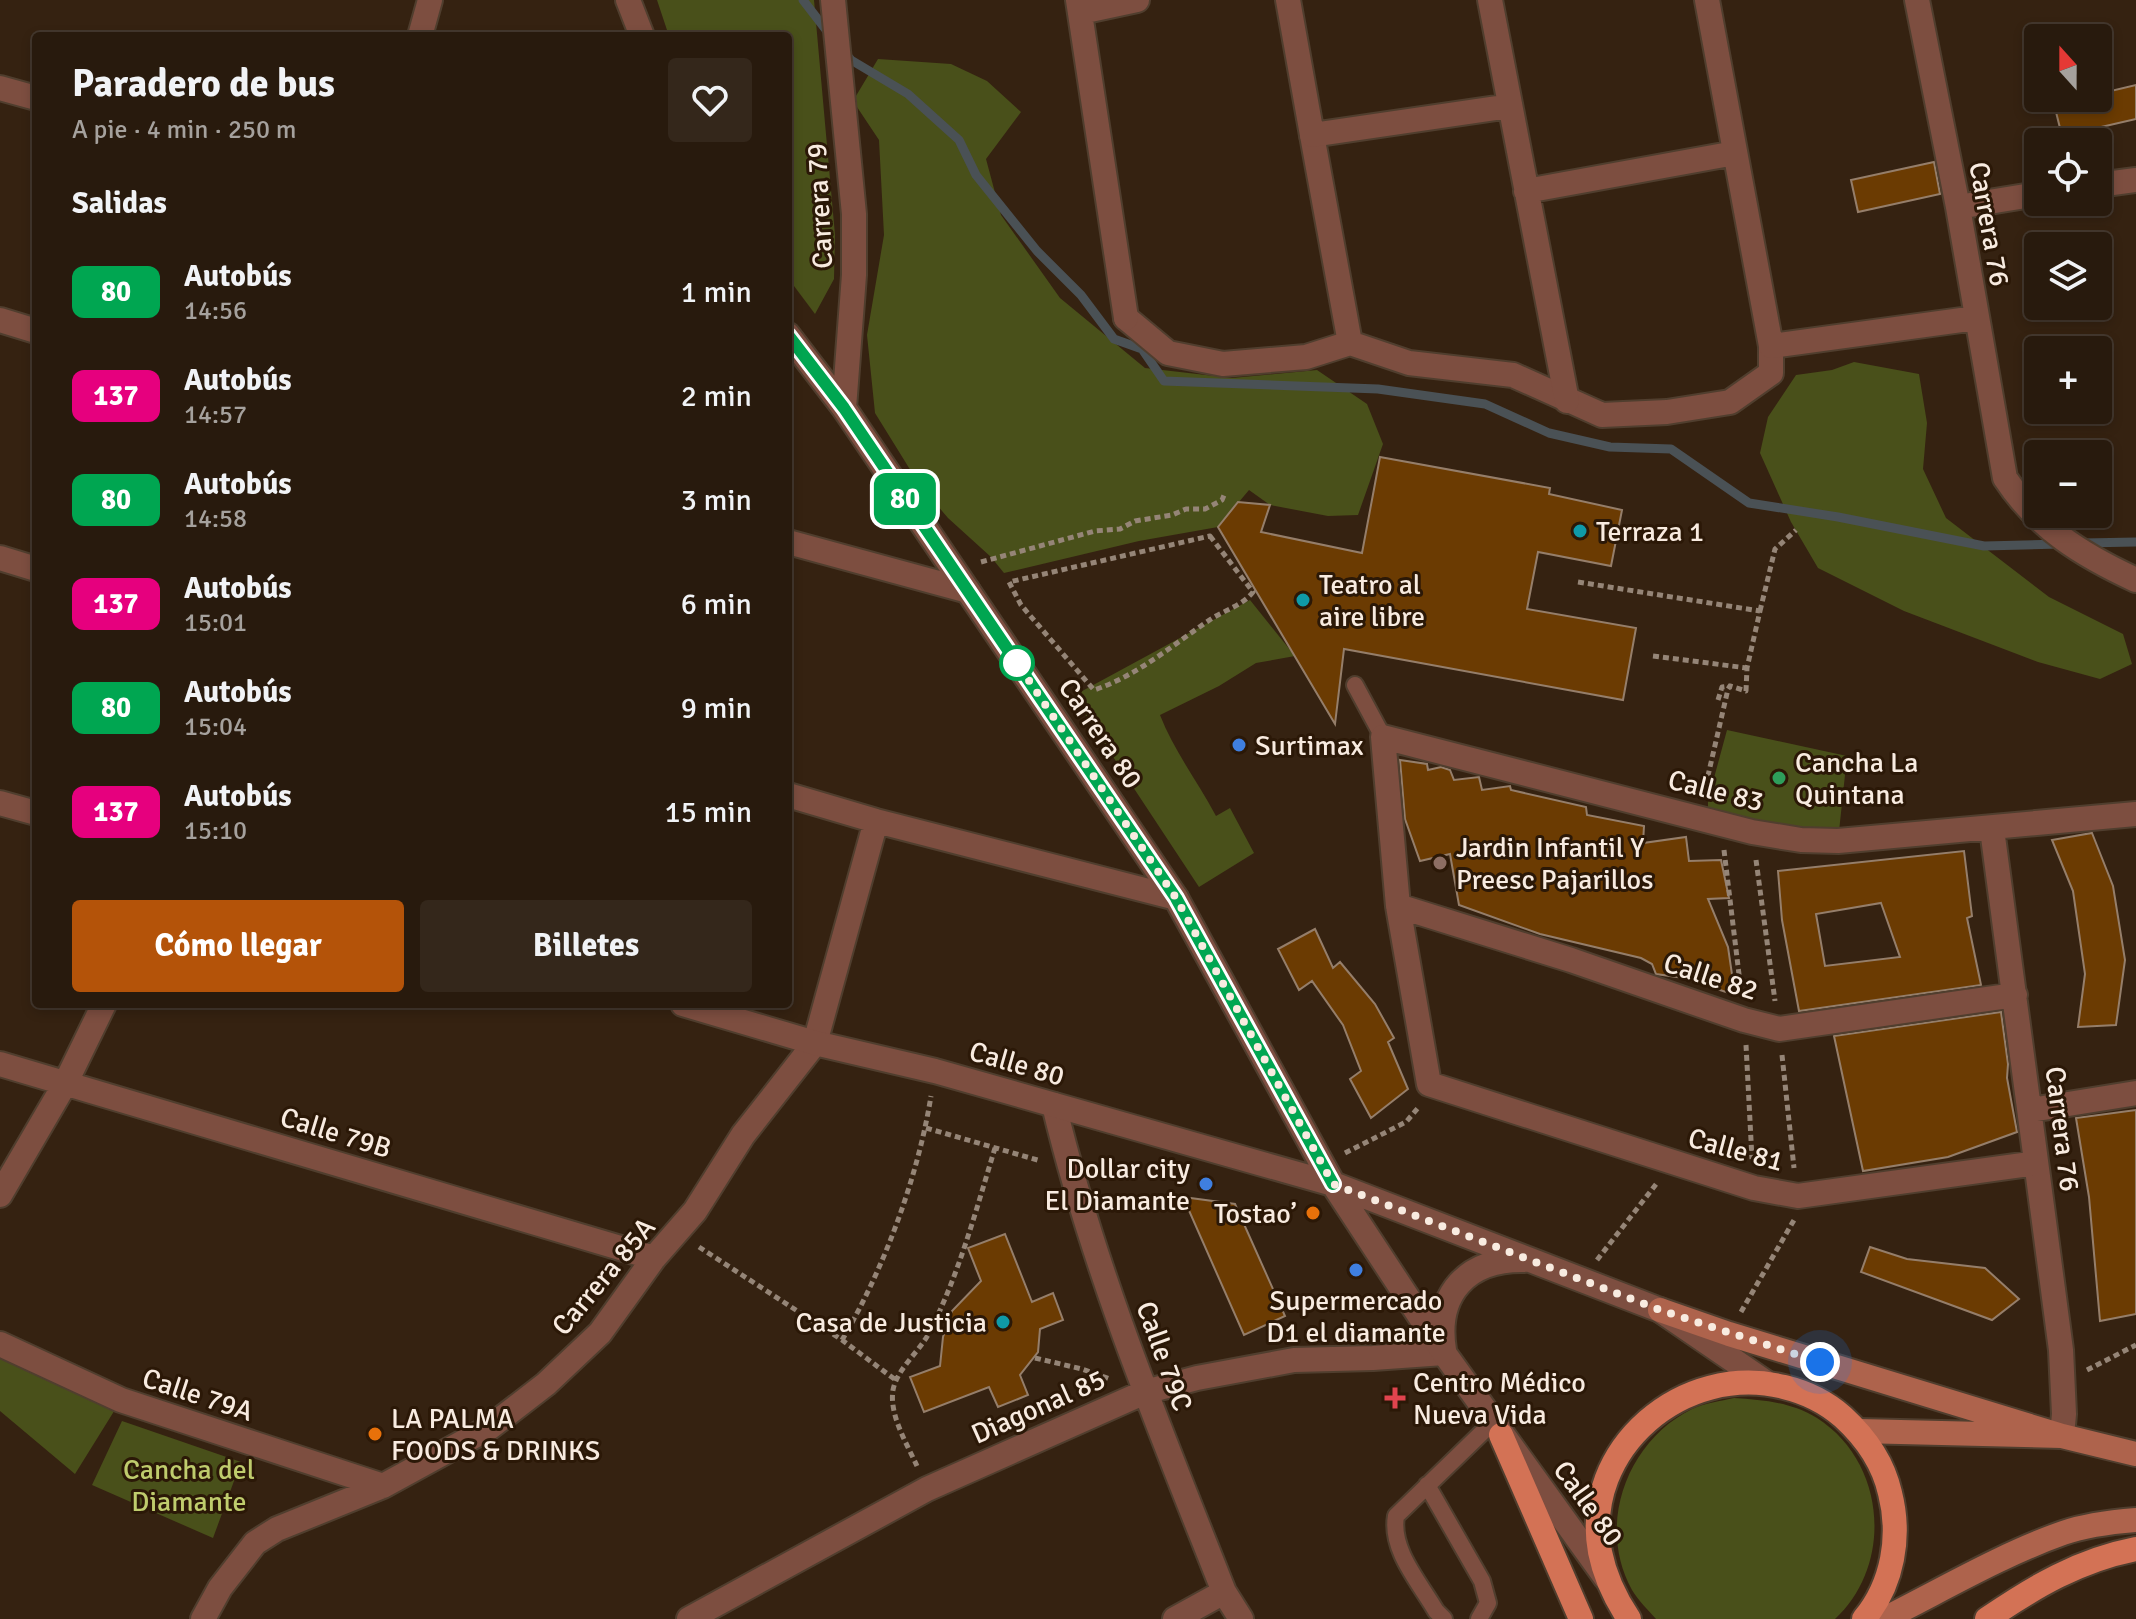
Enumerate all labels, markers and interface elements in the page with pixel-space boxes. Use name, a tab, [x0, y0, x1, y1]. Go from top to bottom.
north arrow	[2024, 24, 2112, 112]
map controls	[2024, 24, 2112, 528]
button: heart	[668, 58, 752, 142]
text: Paradero de bus	[72, 60, 335, 107]
text: A pie · 4 min · 250 m	[72, 114, 296, 146]
button: locate	[2024, 128, 2112, 216]
street label: Carrera 79	[800, 142, 840, 270]
street label: Carrera 76	[1961, 159, 2017, 289]
text: Salidas	[72, 185, 167, 222]
button: layers	[2024, 232, 2112, 320]
text: Autobús	[184, 258, 292, 295]
text: 1 min	[681, 274, 752, 311]
text: 80	[101, 275, 131, 309]
text: 14:56	[184, 295, 247, 327]
button: +	[2024, 336, 2112, 424]
text: Autobús	[184, 362, 292, 399]
text: 2 min	[681, 378, 752, 415]
text: 137	[93, 379, 139, 413]
text: 14:57	[184, 399, 247, 431]
button: −	[2024, 440, 2112, 528]
text: Autobús	[184, 466, 292, 503]
line badge: 80	[869, 473, 941, 525]
text: 3 min	[681, 482, 752, 519]
text: 80	[890, 482, 920, 516]
text: 80	[101, 483, 131, 517]
text: 14:58	[184, 503, 247, 535]
place label: Terraza 1	[1596, 515, 1704, 549]
marker: Terraza 1	[1571, 522, 1589, 540]
place label: Teatro al aire libre	[1319, 568, 1425, 634]
text: Autobús	[184, 570, 292, 607]
text: 6 min	[681, 586, 752, 623]
text: 137	[93, 587, 139, 621]
marker: Teatro al aire libre	[1294, 591, 1312, 609]
text: 15:01	[184, 607, 247, 639]
unlabelled marker	[1000, 646, 1034, 680]
street label: Carrera 80	[1051, 672, 1149, 795]
text: Autobús	[184, 674, 292, 711]
text: 9 min	[681, 690, 752, 727]
text: 80	[101, 691, 131, 725]
text: 15:04	[184, 711, 247, 743]
place label: Surtimax	[1255, 729, 1364, 763]
marker: Surtimax	[1230, 736, 1248, 754]
place label: Cancha La Quintana	[1795, 746, 1919, 812]
street label: Calle 83	[1664, 763, 1767, 819]
marker: Cancha La Quintana	[1770, 769, 1788, 787]
text: Autobús	[184, 778, 292, 815]
text: 15 min	[665, 794, 752, 831]
text: 137	[93, 795, 139, 829]
text: 15:10	[184, 815, 247, 847]
place label: Jardin Infantil Y Preesc Pajarillos	[1456, 831, 1653, 897]
marker: Jardin Infantil Y Preesc Pajarillos	[1431, 854, 1449, 872]
button: Cómo llegar	[72, 900, 404, 992]
button: Billetes	[420, 900, 752, 992]
street label: Calle 82	[1659, 946, 1762, 1008]
street label: Calle 80	[965, 1034, 1068, 1094]
street label: Carrera 76	[2037, 1065, 2087, 1194]
street label: Calle 79B	[276, 1100, 395, 1166]
street label: Calle 81	[1684, 1121, 1787, 1179]
place label: Dollar city El Diamante	[1045, 1152, 1190, 1218]
marker: Dollar city El Diamante	[1197, 1175, 1215, 1193]
place label: Tostao’	[1214, 1197, 1297, 1231]
marker: Tostao’	[1304, 1204, 1322, 1222]
street label: Carrera 85A	[545, 1211, 663, 1342]
marker: Supermercado D1 el diamante	[1347, 1261, 1365, 1279]
place label: Supermercado D1 el diamante	[1266, 1284, 1446, 1350]
street label: Calle 79C	[1129, 1297, 1200, 1416]
place label: Casa de Justicia	[795, 1306, 987, 1340]
marker: Casa de Justicia	[994, 1313, 1012, 1331]
your location	[1800, 1342, 1840, 1382]
street label: Calle 79A	[138, 1361, 257, 1429]
street label: Diagonal 85	[966, 1362, 1111, 1452]
place label: Centro Médico Nueva Vida	[1413, 1366, 1586, 1432]
marker: Centro Médico Nueva Vida	[1384, 1387, 1406, 1409]
place label: LA PALMA FOODS & DRINKS	[391, 1402, 600, 1468]
marker: LA PALMA FOODS & DRINKS	[366, 1425, 384, 1443]
park label: Cancha del Diamante	[123, 1453, 255, 1519]
street label: Calle 80	[1546, 1454, 1631, 1553]

